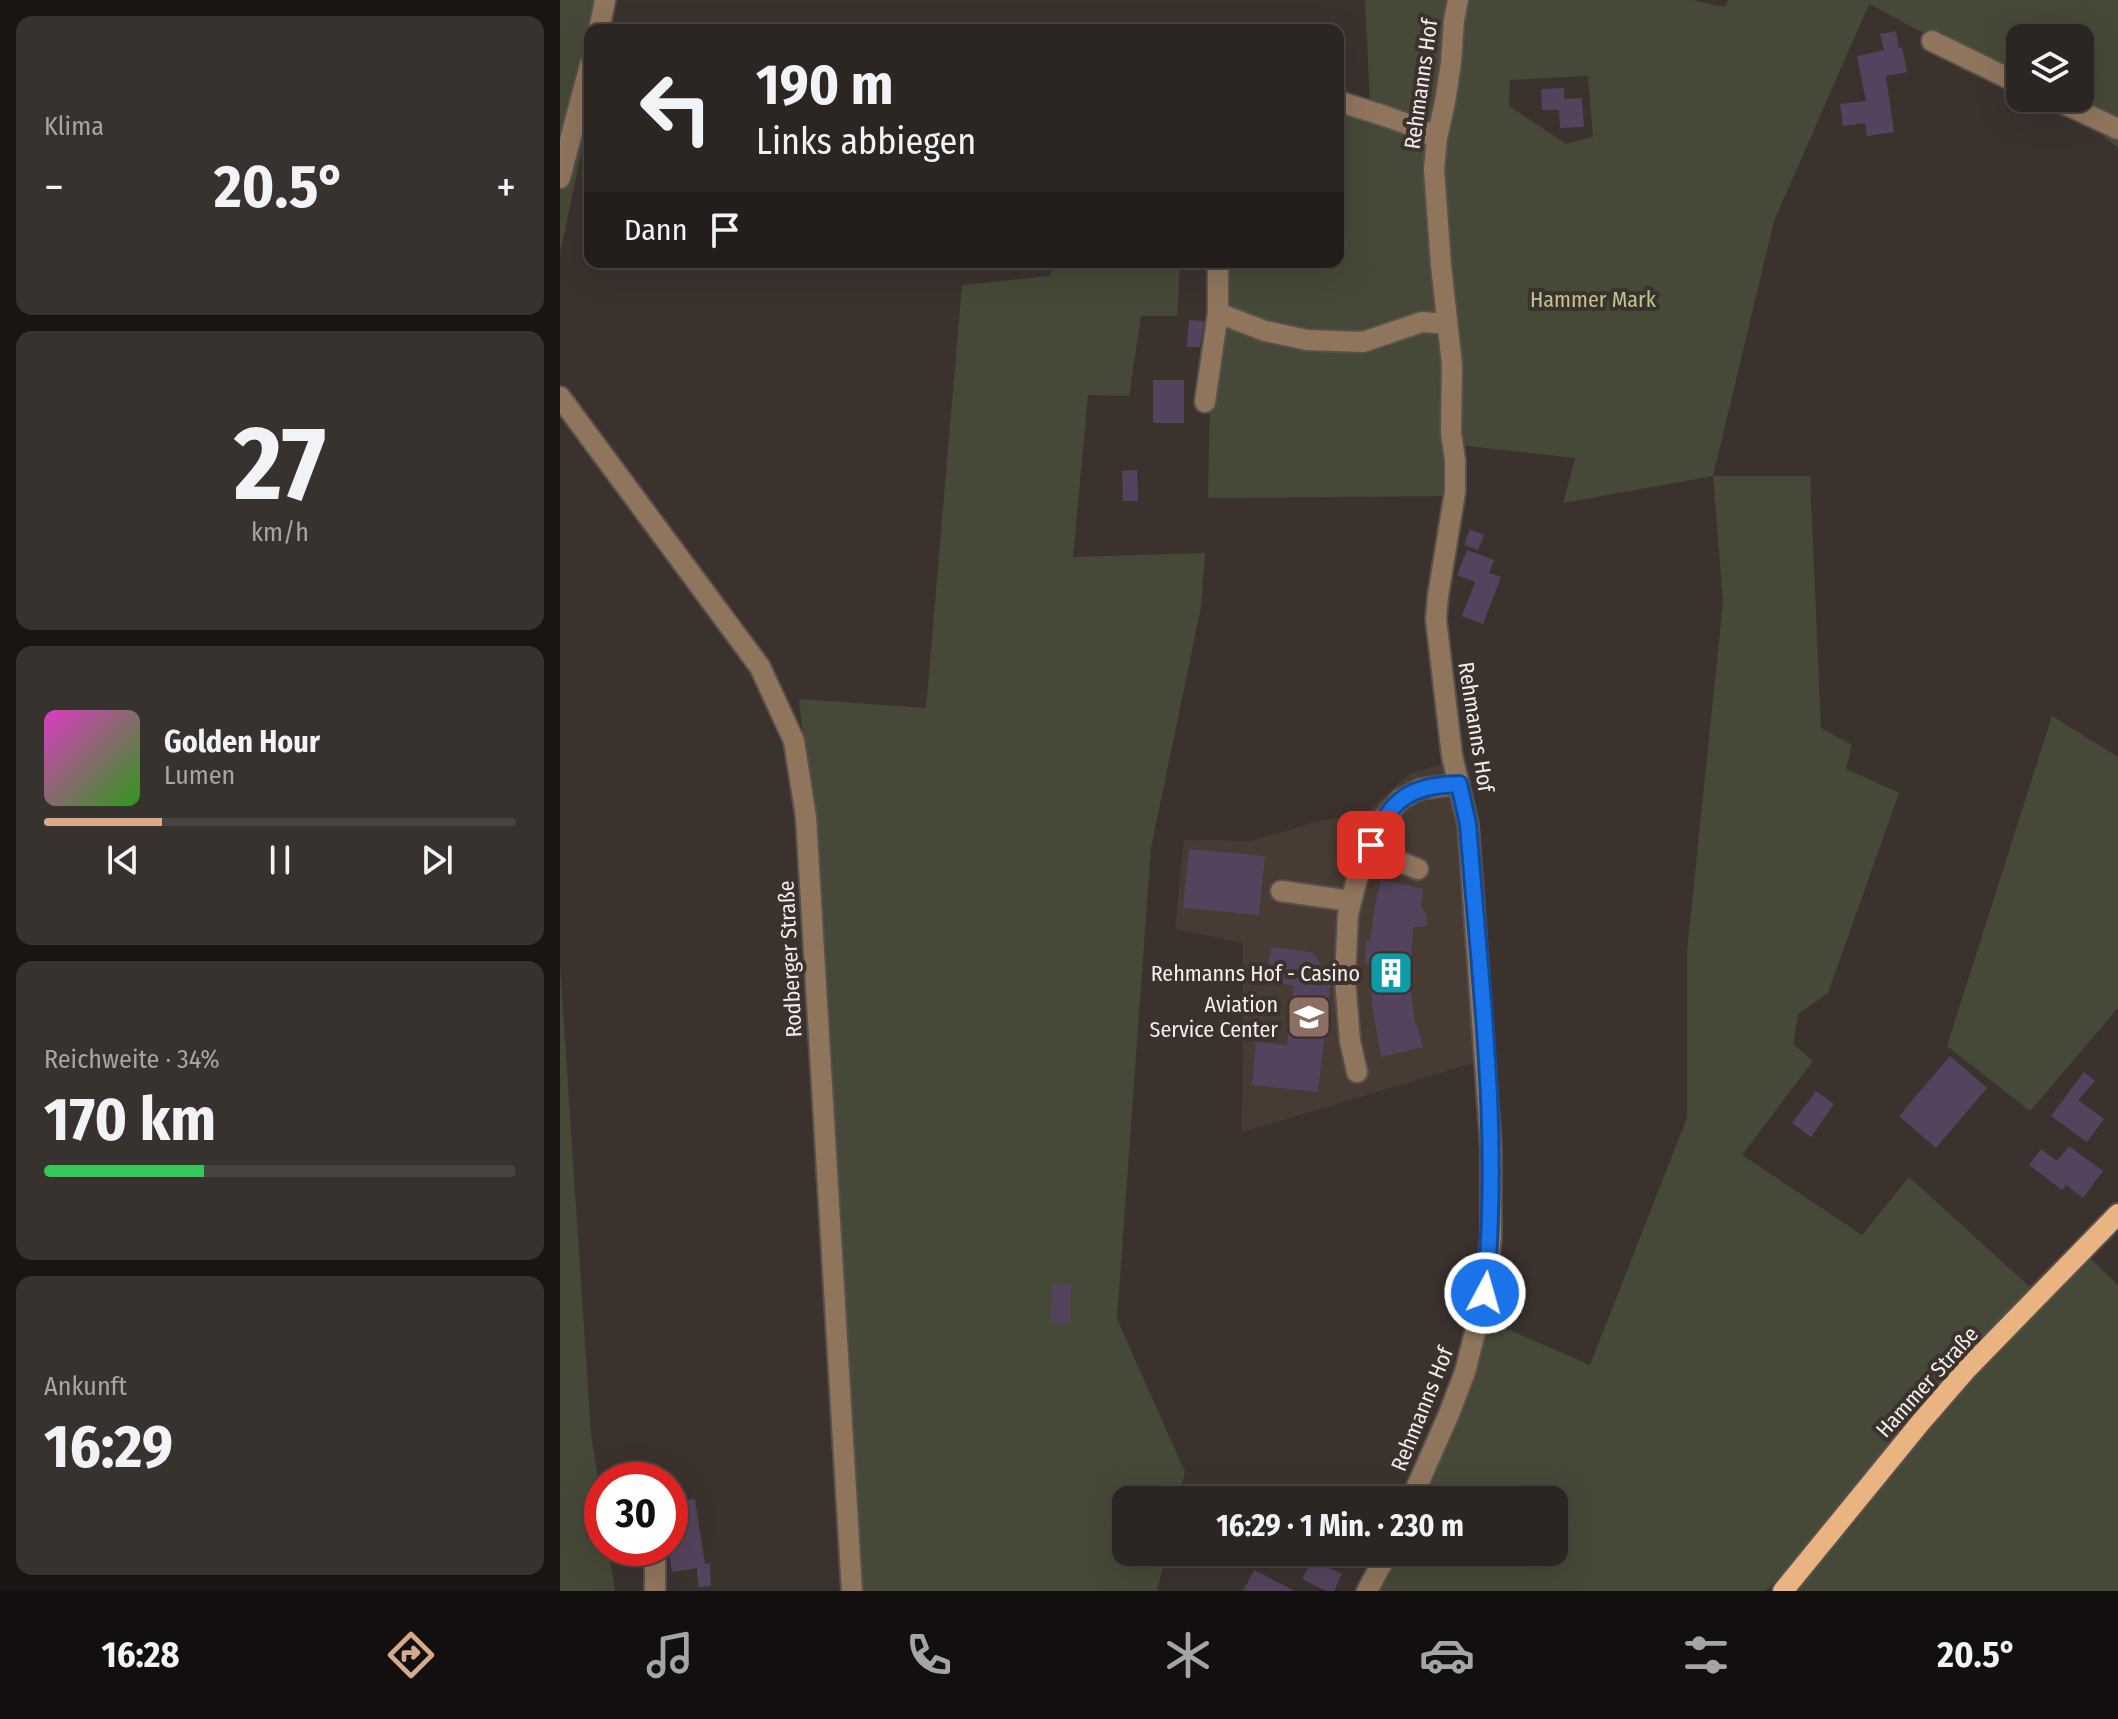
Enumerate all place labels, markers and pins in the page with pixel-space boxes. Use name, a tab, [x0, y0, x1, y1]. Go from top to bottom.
pin	[1337, 811, 1405, 879]
building icon: Rehmanns Hof - Casino	[1367, 949, 1415, 997]
place label: Rehmanns Hof - Casino	[1151, 960, 1360, 987]
place label: Aviation Service Center	[1150, 991, 1278, 1043]
school or university icon: Aviation Service Center	[1285, 993, 1333, 1041]

